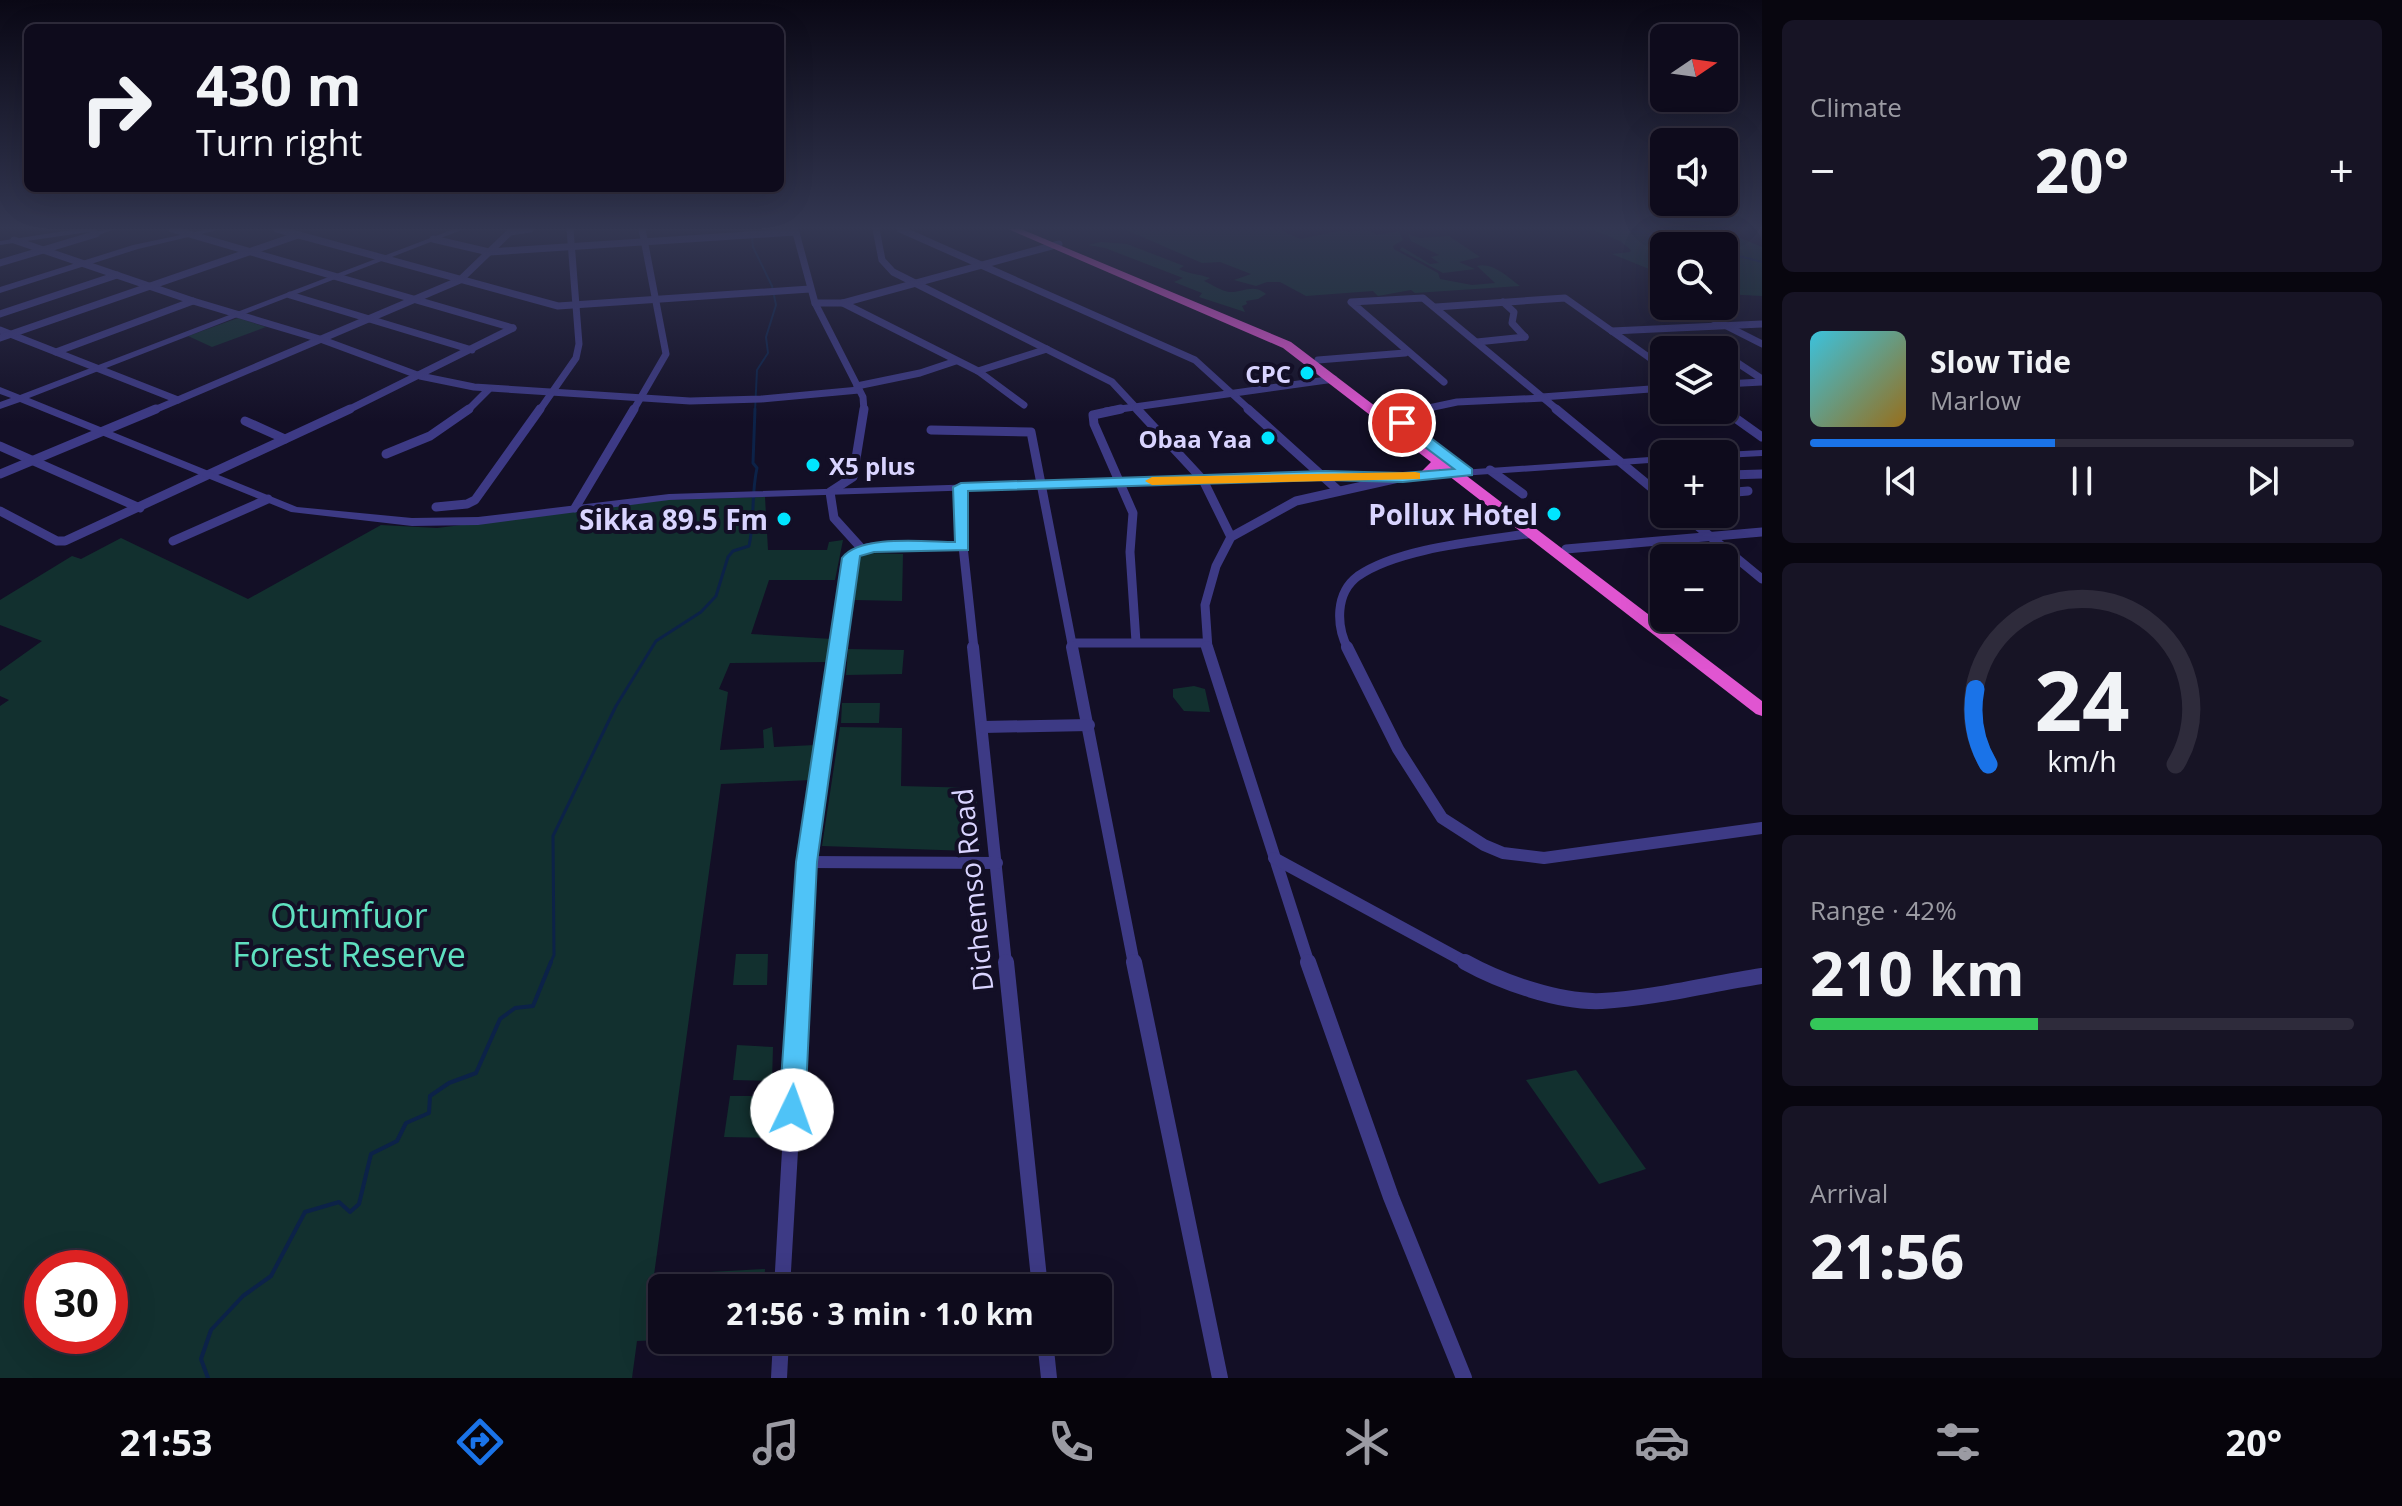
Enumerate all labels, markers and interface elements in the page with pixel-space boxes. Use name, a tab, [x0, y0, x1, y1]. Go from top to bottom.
north arrow	[1650, 24, 1738, 112]
map controls	[1650, 24, 1738, 632]
text: 430 m	[196, 46, 362, 122]
icon: right	[64, 56, 168, 160]
text: Climate	[1810, 89, 1902, 125]
text: Turn right	[196, 118, 362, 167]
button: sound	[1650, 128, 1738, 216]
text: 20°	[2035, 129, 2129, 211]
text: −	[1810, 140, 1835, 200]
text: +	[2329, 140, 2354, 200]
button: search	[1650, 232, 1738, 320]
button: layers	[1650, 336, 1738, 424]
text: Slow Tide	[1930, 341, 2071, 382]
place label: CPC	[1245, 357, 1291, 390]
marker: CPC	[1298, 364, 1316, 382]
text: Marlow	[1930, 382, 2021, 418]
pin	[1368, 389, 1436, 457]
icon: arrive	[1380, 401, 1424, 445]
place label: Obaa Yaa	[1139, 422, 1252, 455]
marker: Obaa Yaa	[1259, 429, 1277, 447]
button: +	[1650, 440, 1738, 528]
place label: X5 plus	[829, 449, 915, 482]
marker: X5 plus	[804, 456, 822, 474]
icon: previous	[1879, 459, 1923, 503]
icon: pause	[2060, 459, 2104, 503]
icon: next	[2241, 459, 2285, 503]
place label: Pollux Hotel	[1368, 495, 1538, 533]
place label: Sikka 89.5 Fm	[579, 500, 768, 538]
marker: Pollux Hotel	[1545, 505, 1563, 523]
marker: Sikka 89.5 Fm	[775, 510, 793, 528]
button: −	[1650, 544, 1738, 632]
text: 24	[2034, 642, 2130, 755]
text: km/h	[2047, 741, 2117, 780]
street label: Dichemso Road	[942, 787, 1002, 993]
park label: Otumfuor Forest Reserve	[232, 892, 466, 977]
text: Range · 42%	[1810, 892, 1957, 928]
text: 210 km	[1810, 932, 2025, 1014]
position arrow	[750, 1068, 834, 1152]
text: Arrival	[1810, 1175, 1888, 1211]
text: 21:56	[1810, 1215, 1964, 1297]
speed limit sign: 30	[24, 1250, 128, 1354]
text: 21:56 · 3 min · 1.0 km	[726, 1293, 1034, 1334]
icon: directions	[452, 1414, 508, 1470]
icon: music	[748, 1414, 804, 1470]
icon: phone	[1043, 1414, 1099, 1470]
icon: climate	[1339, 1414, 1395, 1470]
icon: car	[1634, 1414, 1690, 1470]
icon: filters	[1930, 1414, 1986, 1470]
text: 21:53	[120, 1418, 212, 1467]
text: 20°	[2226, 1418, 2282, 1467]

